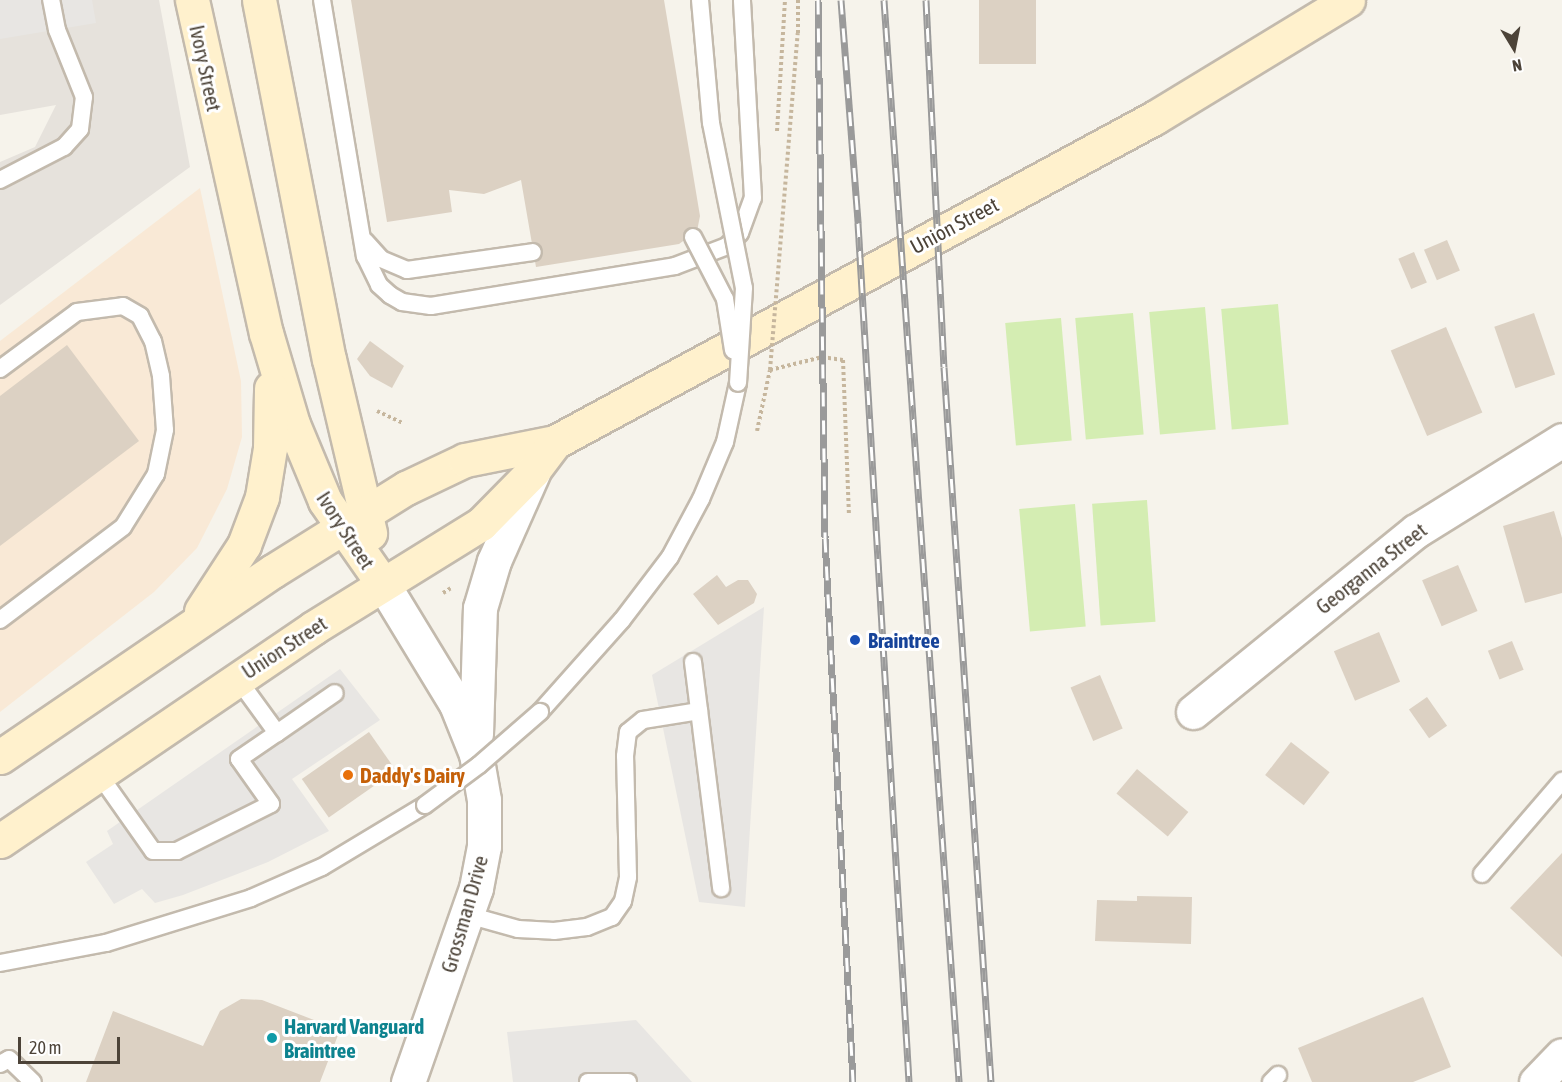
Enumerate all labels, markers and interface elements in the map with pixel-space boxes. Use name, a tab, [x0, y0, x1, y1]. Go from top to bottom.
north arrow	[1484, 18, 1544, 78]
street label: Ivory Street	[185, 23, 227, 113]
text: N	[1511, 56, 1523, 75]
street label: Union Street	[906, 191, 1002, 259]
street label: Ivory Street	[312, 486, 380, 574]
street label: Georganna Street	[1311, 517, 1431, 619]
street label: Union Street	[237, 610, 331, 684]
place label: Braintree	[868, 627, 940, 653]
marker: Braintree	[846, 631, 864, 649]
place label: Daddy's Dairy	[360, 762, 465, 788]
marker: Daddy's Dairy	[341, 768, 355, 782]
street label: Grossman Drive	[435, 853, 493, 975]
place label: Harvard Vanguard Braintree	[284, 1013, 424, 1063]
scale bar	[21, 1025, 123, 1063]
marker: Harvard Vanguard Braintree	[265, 1031, 279, 1045]
text: 20 m	[29, 1037, 61, 1058]

